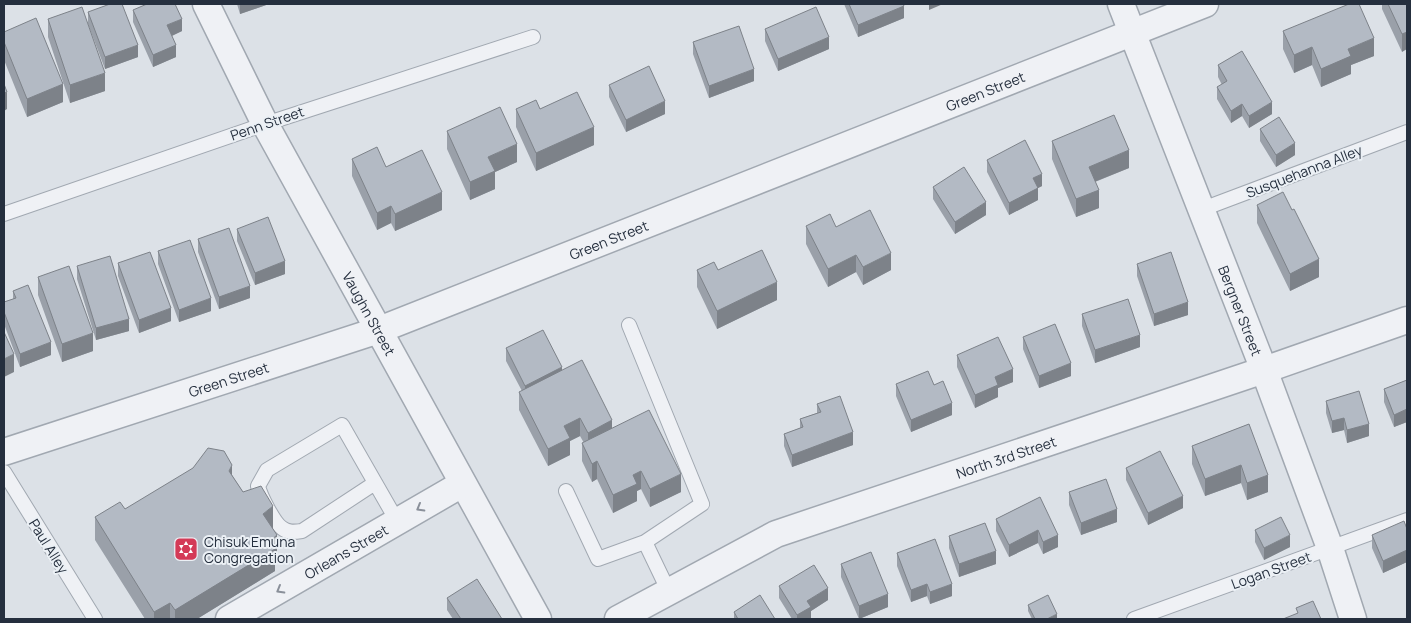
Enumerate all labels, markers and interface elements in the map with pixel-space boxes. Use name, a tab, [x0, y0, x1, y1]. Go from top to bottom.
street label: Green Street	[943, 67, 1028, 115]
street label: Penn Street	[228, 101, 307, 145]
street label: Susquehanna Alley	[1243, 140, 1365, 202]
street label: Green Street	[566, 215, 651, 264]
street label: Bergner Street	[1215, 263, 1267, 359]
street label: Vaughn Street	[339, 268, 400, 359]
street label: Green Street	[186, 357, 271, 401]
street label: North 3rd Street	[953, 431, 1059, 482]
one-way arrow	[417, 502, 426, 512]
street label: Paul Alley	[25, 515, 74, 577]
street label: Orleans Street	[300, 519, 392, 583]
place label: Chisuk Emuna Congregation	[204, 532, 295, 567]
synagogue icon: Chisuk Emuna Congregation	[173, 536, 199, 562]
street label: Logan Street	[1228, 547, 1314, 593]
one-way arrow	[276, 583, 285, 593]

